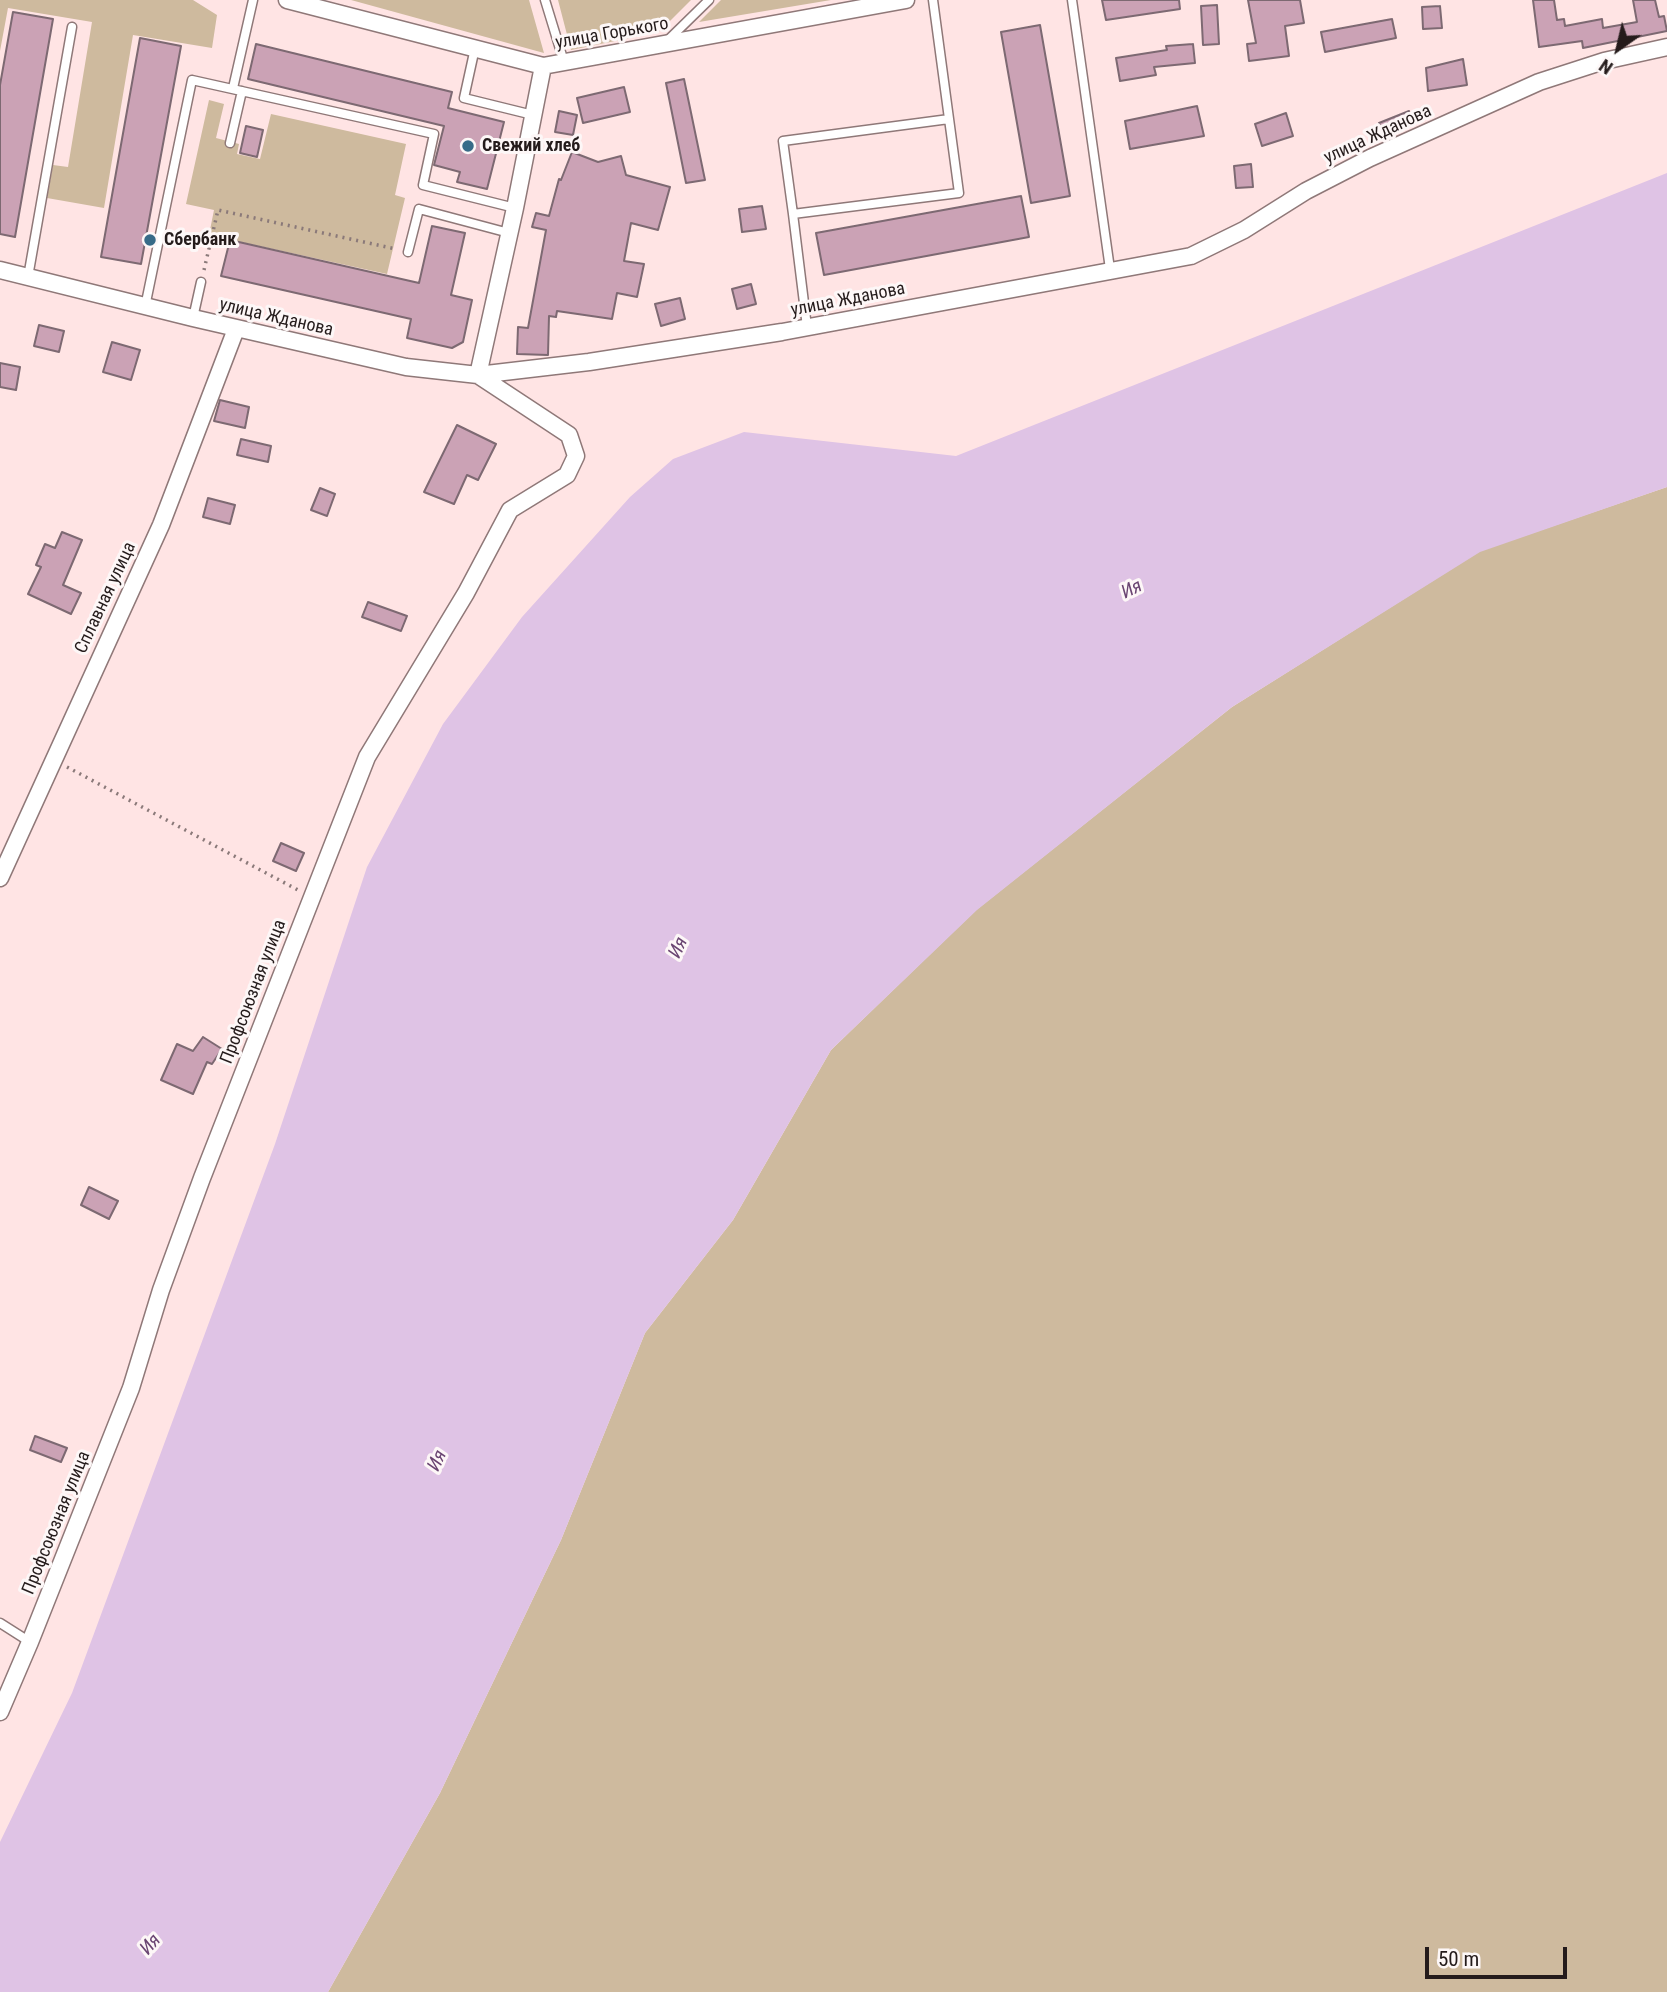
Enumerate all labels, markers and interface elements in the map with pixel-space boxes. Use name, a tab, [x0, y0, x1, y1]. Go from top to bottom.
street label: улица Горького	[554, 13, 670, 55]
north arrow	[1583, 14, 1653, 84]
text: N	[1595, 54, 1617, 80]
street label: улица Жданова	[1321, 101, 1435, 169]
place label: Свежий хлеб	[482, 135, 580, 157]
marker: Свежий хлеб	[460, 138, 476, 154]
place label: Сбербанк	[164, 229, 236, 251]
marker: Сбербанк	[142, 232, 158, 248]
street label: улица Жданова	[789, 278, 907, 322]
street label: улица Жданова	[217, 294, 335, 342]
street label: Сплавная улица	[71, 539, 141, 657]
water label: Ия	[1118, 575, 1146, 605]
street label: Профсоюзная улица	[217, 917, 291, 1067]
water label: Ия	[664, 934, 694, 962]
water label: Ия	[423, 1447, 453, 1475]
street label: Профсоюзная улица	[18, 1448, 96, 1598]
water label: Ия	[136, 1930, 166, 1960]
scale bar	[1429, 1932, 1571, 1976]
text: 50 m	[1438, 1947, 1479, 1971]

